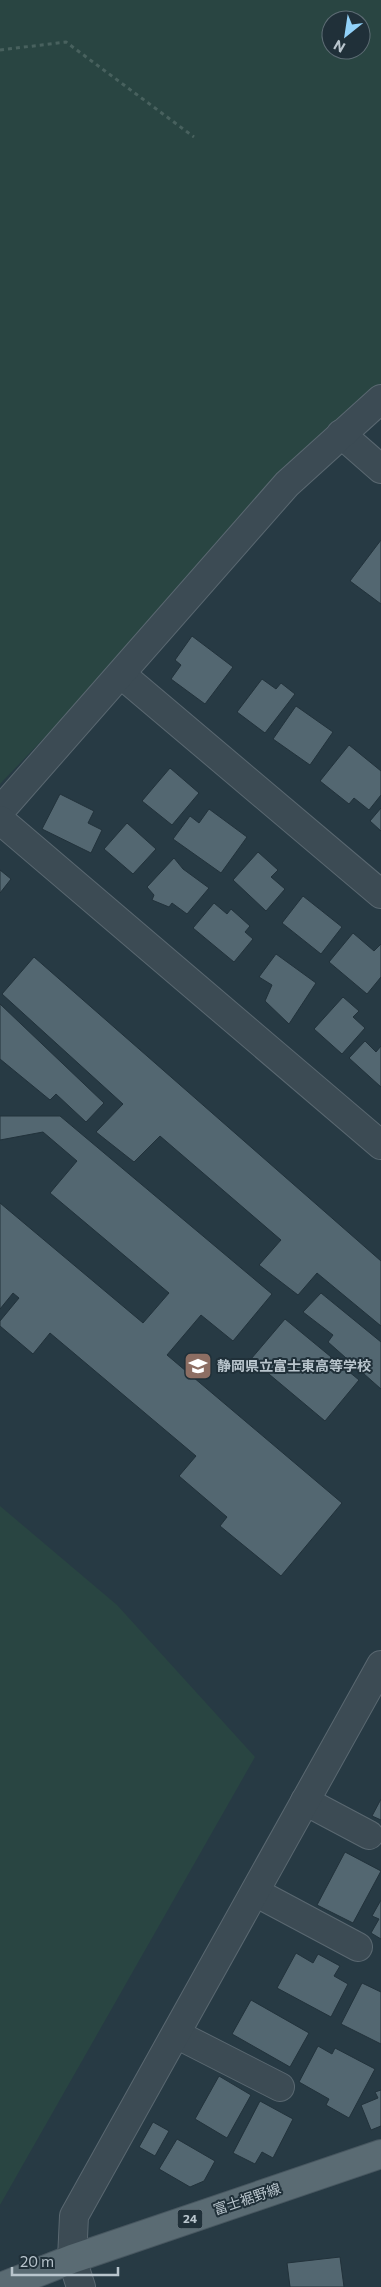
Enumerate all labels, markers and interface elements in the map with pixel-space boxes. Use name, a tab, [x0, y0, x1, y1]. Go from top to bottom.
north arrow	[321, 10, 371, 60]
text: N	[330, 37, 348, 57]
school or university icon: 静岡県立富士東高等学校	[183, 1351, 213, 1381]
place label: 静岡県立富士東高等学校	[217, 1357, 371, 1374]
street label: 富士裾野線	[211, 2179, 283, 2218]
road number: 24	[178, 2210, 202, 2228]
scale bar	[12, 2244, 119, 2276]
text: 20 m	[20, 2252, 54, 2270]

